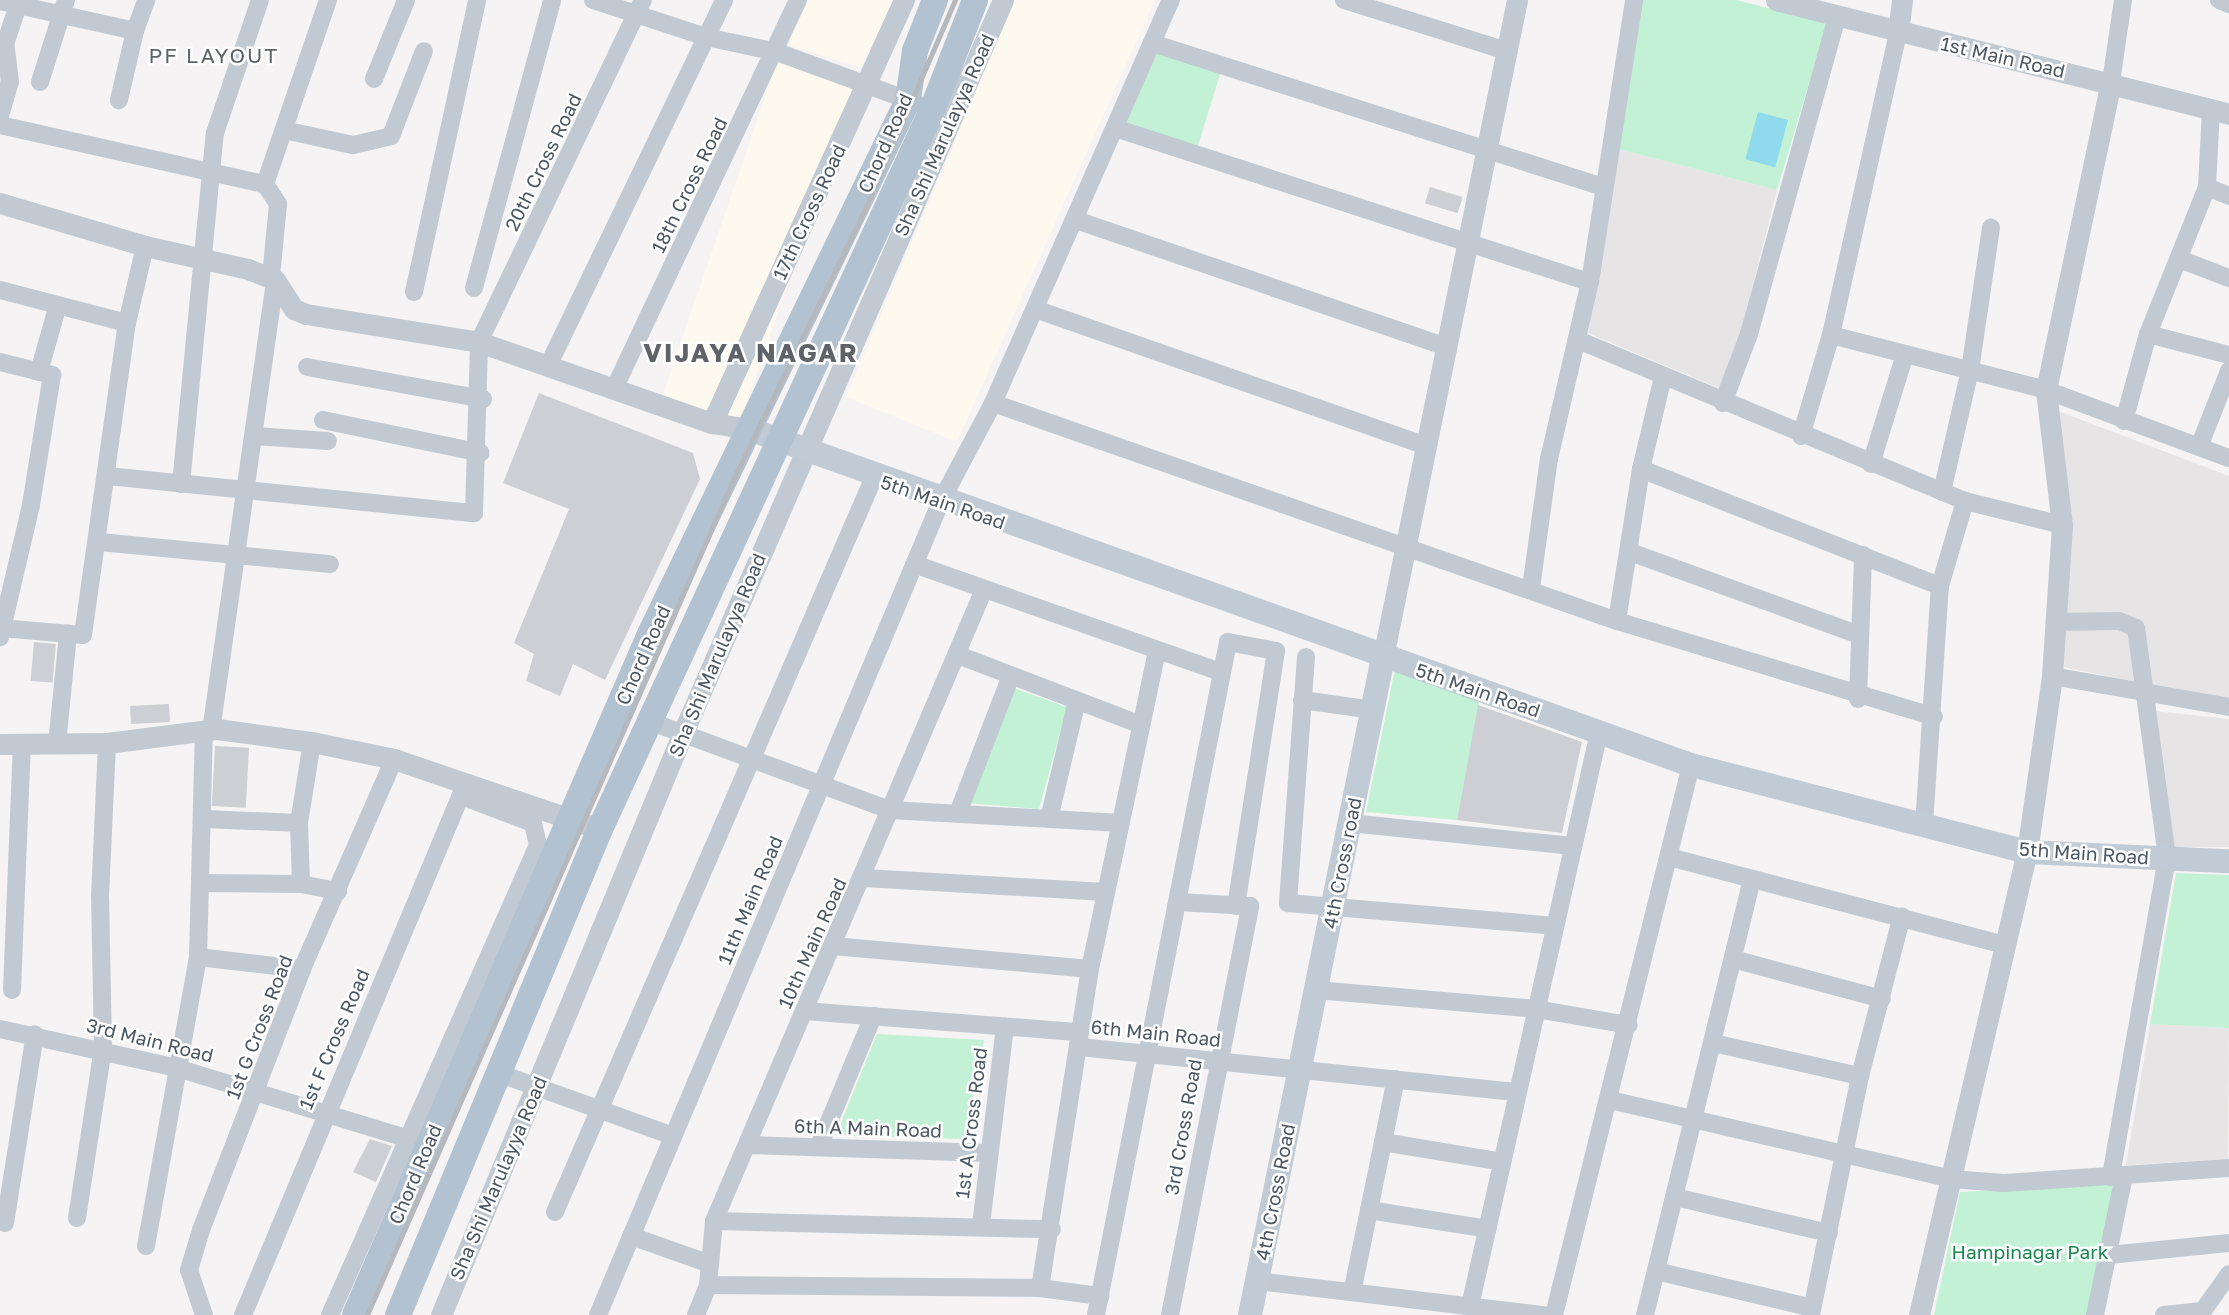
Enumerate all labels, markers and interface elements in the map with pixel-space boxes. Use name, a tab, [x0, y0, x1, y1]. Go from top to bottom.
street label: Sha Shi Marulayya Road	[889, 30, 999, 240]
street label: 1st Main Road	[1939, 32, 2067, 82]
district label: PF LAYOUT	[150, 42, 278, 68]
street label: 20th Cross Road	[500, 90, 586, 234]
street label: Chord Road	[853, 90, 917, 196]
street label: 18th Cross Road	[646, 114, 732, 256]
street label: 17th Cross Road	[768, 141, 850, 283]
district label: VIJAYA NAGAR	[645, 337, 857, 369]
street label: 5th Main Road	[878, 470, 1008, 534]
street label: Sha Shi Marulayya Road	[664, 550, 770, 760]
street label: Chord Road	[611, 602, 675, 708]
street label: 5th Main Road	[1413, 658, 1543, 722]
street label: 4th Cross road	[1318, 796, 1366, 930]
street label: 11th Main Road	[713, 832, 787, 968]
street label: 5th Main Road	[2018, 837, 2150, 869]
street label: 10th Main Road	[773, 874, 851, 1012]
street label: 1st G Cross Road	[221, 952, 297, 1102]
street label: 1st F Cross Road	[294, 965, 374, 1113]
street label: 3rd Main Road	[84, 1013, 216, 1067]
street label: 6th Main Road	[1090, 1015, 1222, 1051]
street label: 1st A Cross Road	[950, 1046, 992, 1200]
street label: 3rd Cross Road	[1160, 1057, 1206, 1197]
street label: Sha Shi Marulayya Road	[445, 1073, 551, 1283]
street label: 6th A Main Road	[794, 1114, 942, 1142]
street label: Chord Road	[384, 1121, 446, 1227]
street label: 4th Cross Road	[1251, 1122, 1299, 1262]
park label: Hampinagar Park	[1952, 1241, 2108, 1263]

